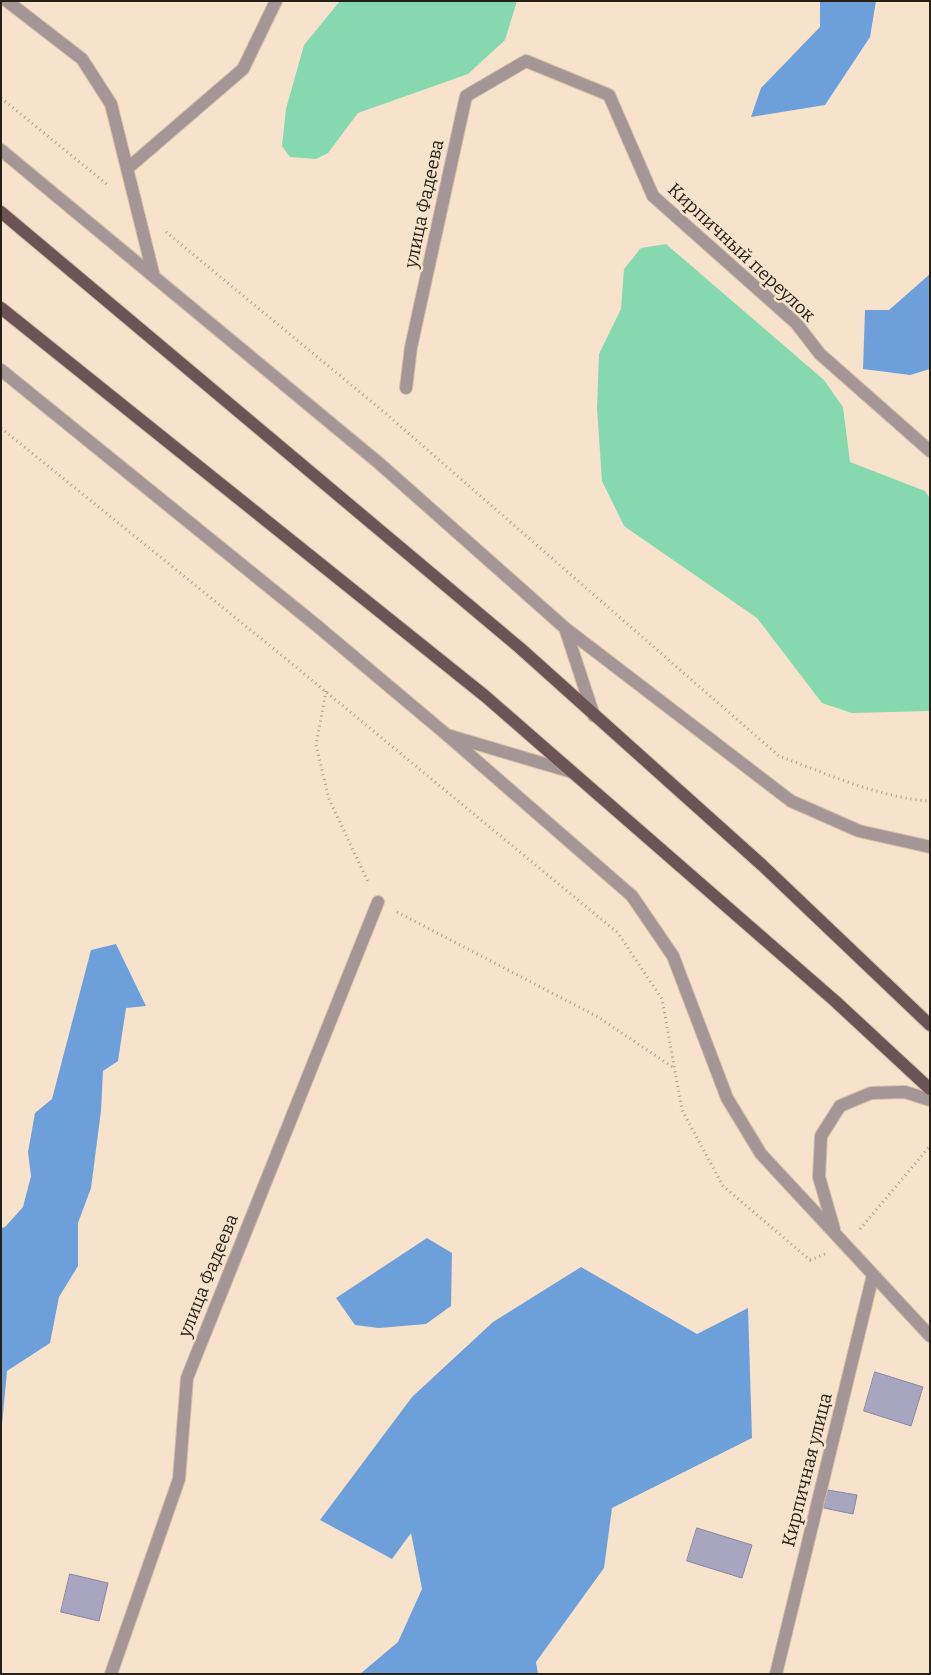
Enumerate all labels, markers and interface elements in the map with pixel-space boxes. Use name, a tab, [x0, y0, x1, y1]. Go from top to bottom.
street label: улица Фадеева	[401, 138, 449, 270]
street label: Кирпичный переулок	[663, 179, 819, 327]
street label: улица Фадеева	[174, 1211, 244, 1341]
street label: Кирпичная улица	[778, 1391, 838, 1549]

